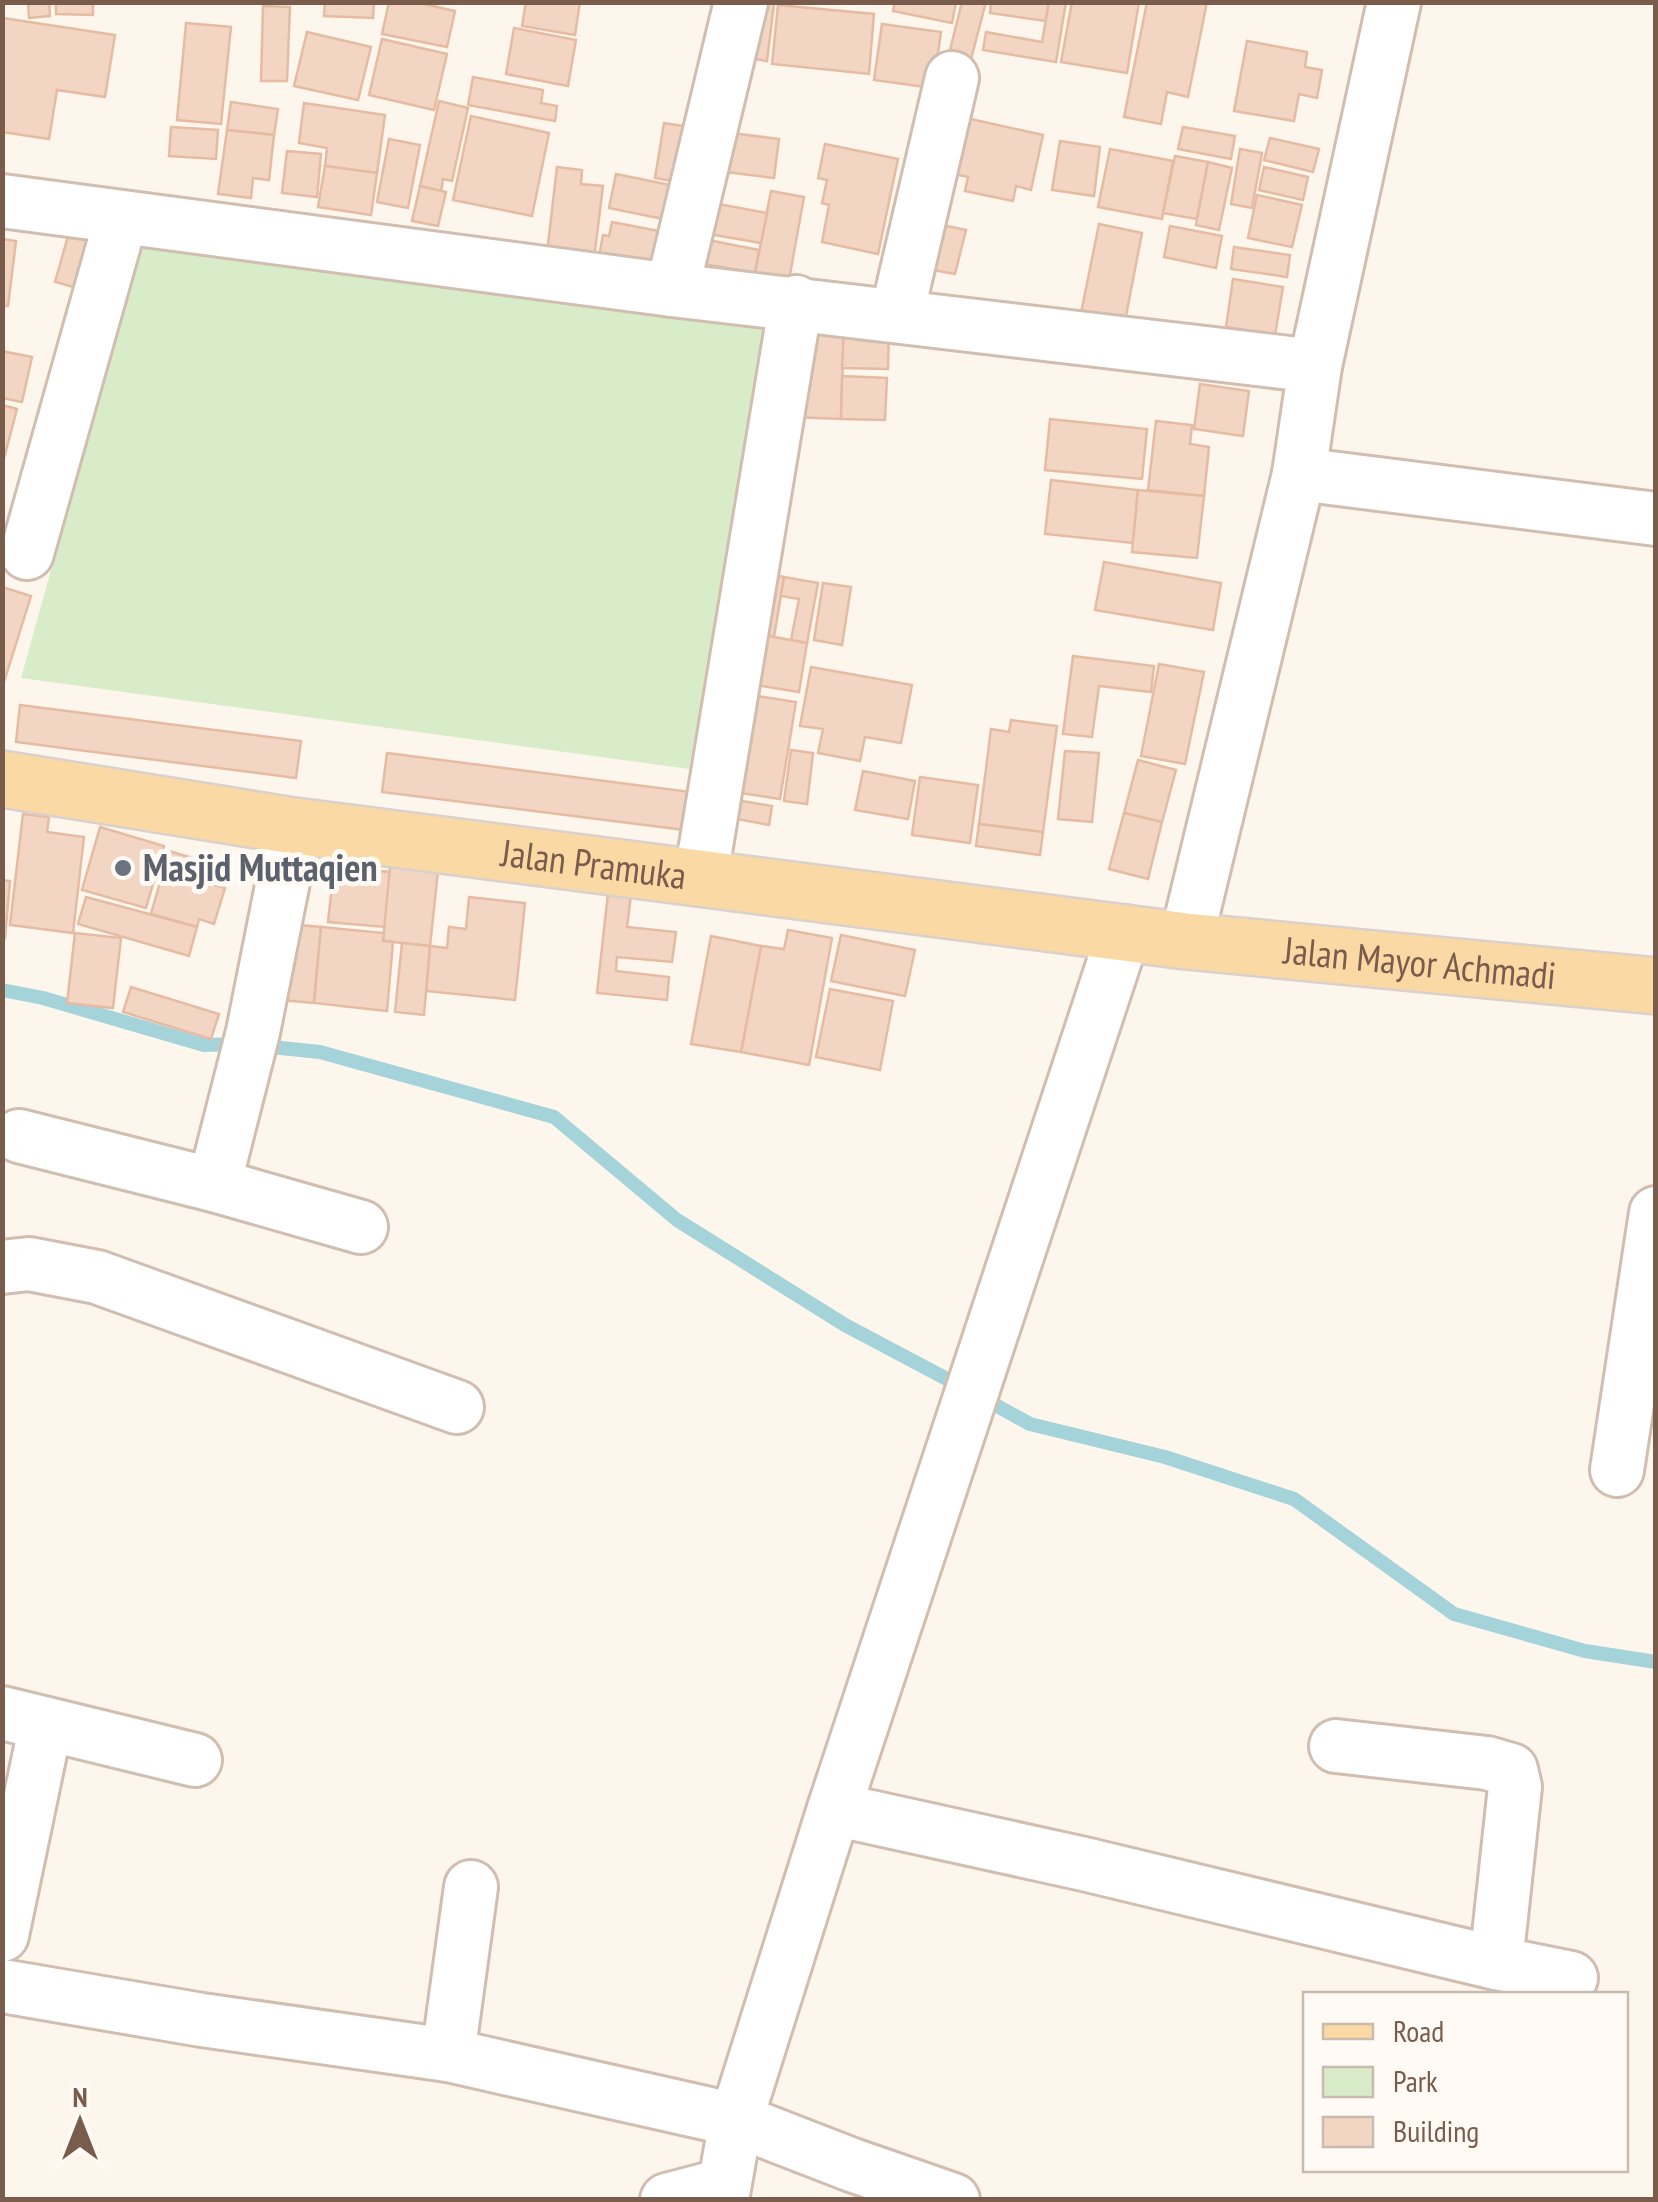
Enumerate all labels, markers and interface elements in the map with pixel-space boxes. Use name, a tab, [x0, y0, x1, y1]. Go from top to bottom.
street label: Jalan Pramuka	[498, 827, 689, 899]
place label: Masjid Muttaqien	[143, 842, 378, 891]
marker: Masjid Muttaqien	[112, 857, 134, 879]
street label: Jalan Mayor Achmadi	[1281, 924, 1558, 999]
legend	[1303, 1992, 1628, 2172]
text: Road	[1393, 2011, 1444, 2050]
text: Park	[1393, 2061, 1438, 2100]
north arrow	[30, 2072, 130, 2172]
text: N	[72, 2078, 88, 2115]
text: Building	[1393, 2111, 1479, 2150]

